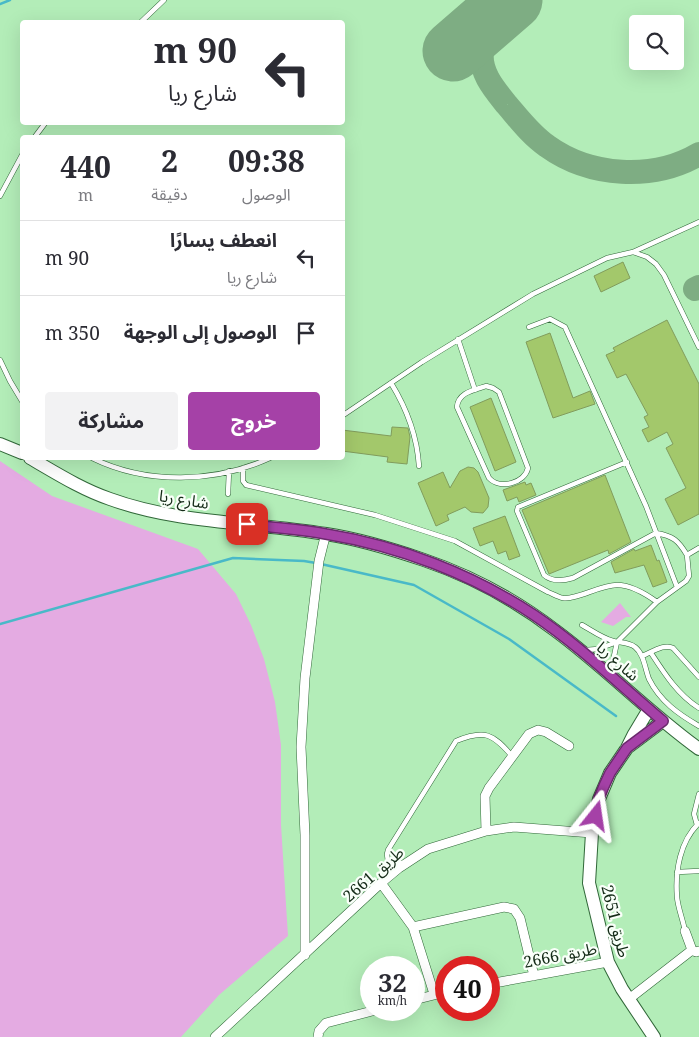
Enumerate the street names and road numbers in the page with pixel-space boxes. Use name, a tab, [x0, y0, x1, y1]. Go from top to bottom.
street label: شارع ريا	[157, 484, 211, 516]
street label: شارع ريا	[591, 636, 644, 687]
street label: طريق 2661	[338, 841, 408, 907]
street label: طريق 2651	[596, 882, 636, 960]
street label: طريق 2666	[521, 937, 599, 973]

